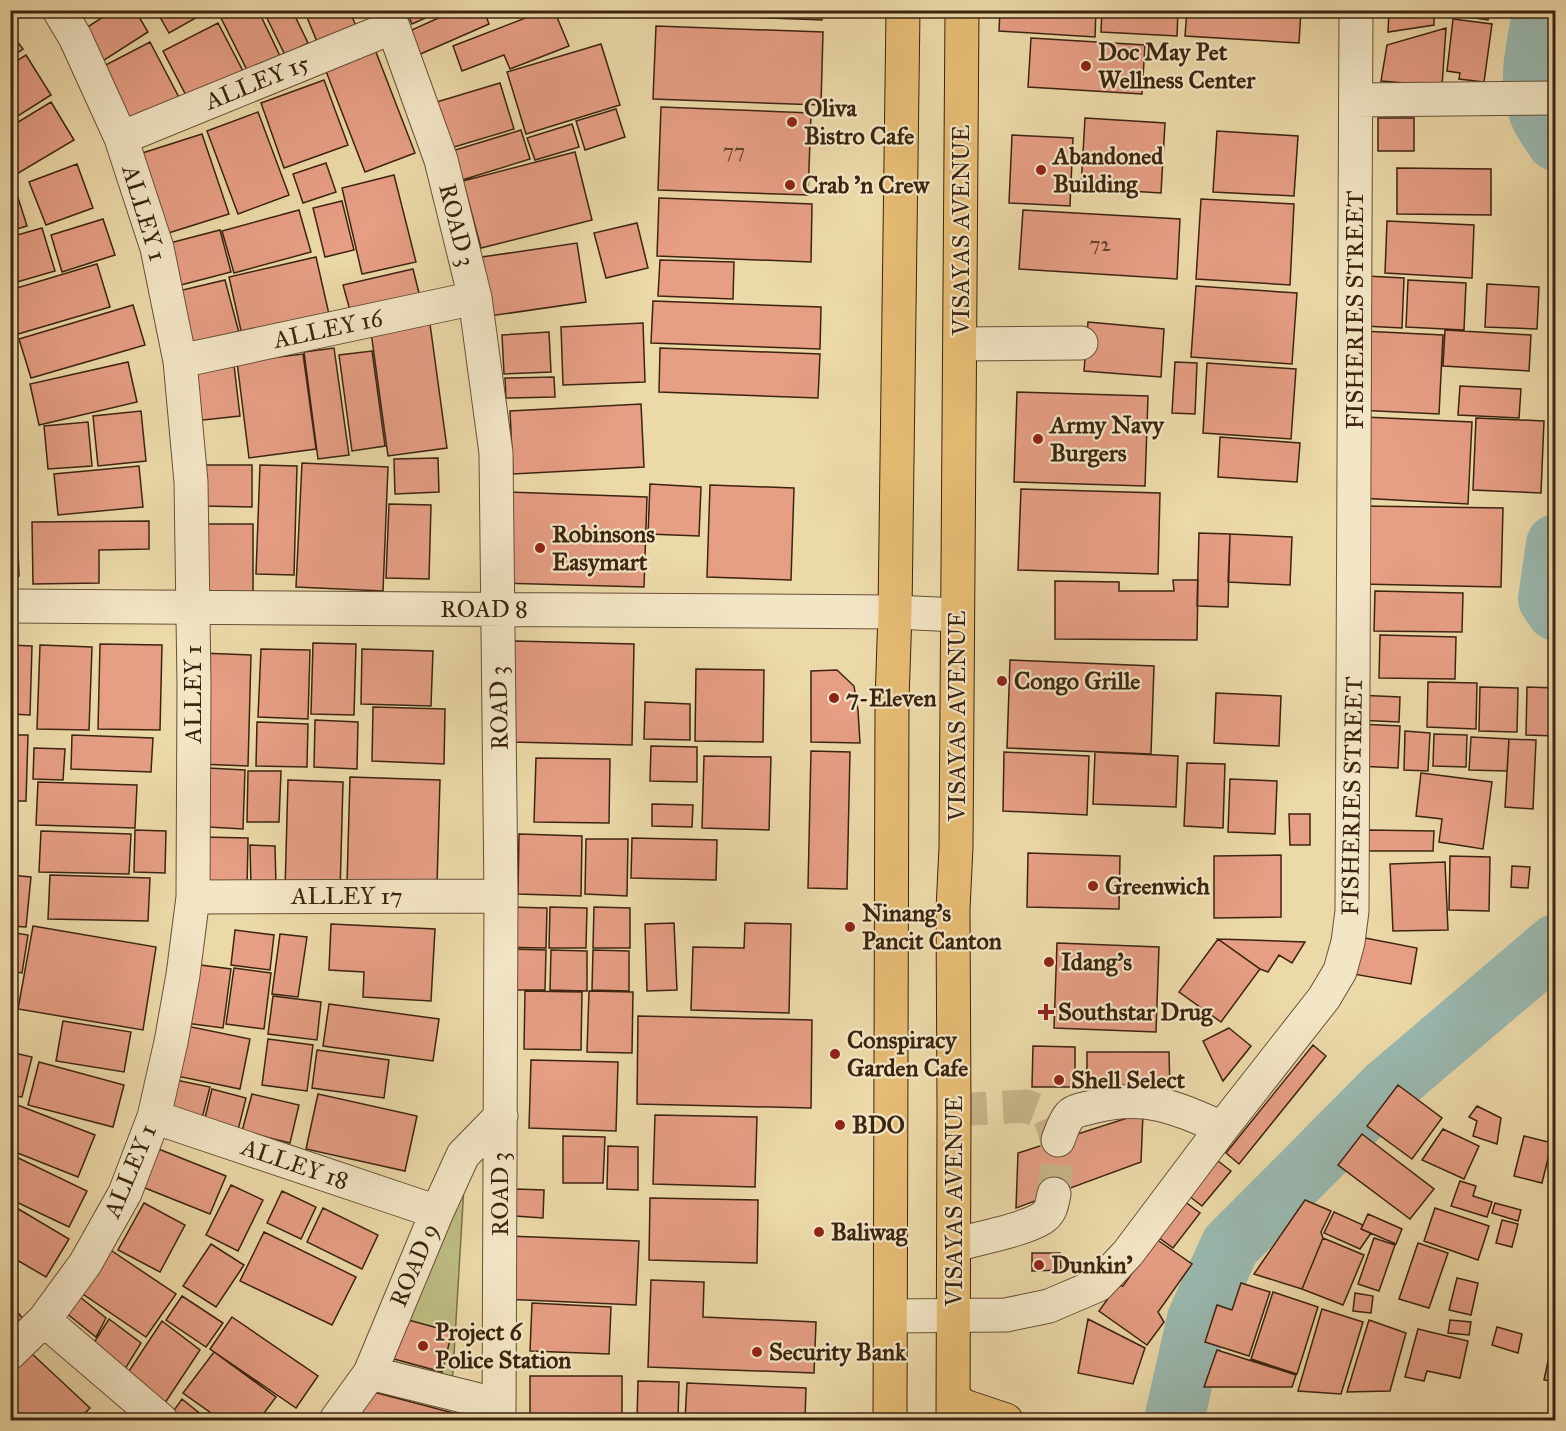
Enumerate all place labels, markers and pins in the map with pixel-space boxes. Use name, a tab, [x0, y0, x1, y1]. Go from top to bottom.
place label: Doc May Pet Wellness Center	[1098, 37, 1256, 95]
marker: Doc May Pet Wellness Center	[1079, 59, 1093, 73]
place label: Oliva Bistro Cafe	[804, 93, 914, 151]
marker: Oliva Bistro Cafe	[785, 115, 799, 129]
place label: Abandoned Building	[1051, 141, 1164, 199]
marker: Abandoned Building	[1034, 163, 1048, 177]
place label: Crab 'n Crew	[802, 170, 931, 200]
marker: Crab 'n Crew	[783, 178, 797, 192]
place label: Army Navy Burgers	[1048, 410, 1166, 468]
marker: Army Navy Burgers	[1031, 432, 1045, 446]
place label: Robinsons Easymart	[552, 519, 655, 577]
marker: Robinsons Easymart	[533, 541, 547, 555]
place label: Congo Grille	[1014, 666, 1140, 696]
marker: Congo Grille	[995, 674, 1009, 688]
place label: 7-Eleven	[846, 683, 936, 713]
marker: 7-Eleven	[827, 691, 841, 705]
place label: Greenwich	[1105, 871, 1210, 901]
marker: Greenwich	[1086, 879, 1100, 893]
place label: Ninang's Pancit Canton	[862, 898, 1002, 956]
marker: Ninang's Pancit Canton	[843, 920, 857, 934]
place label: Idang's	[1061, 947, 1132, 977]
marker: Idang's	[1042, 955, 1056, 969]
place label: Southstar Drug	[1058, 997, 1213, 1027]
marker: Southstar Drug	[1039, 1005, 1053, 1019]
place label: Conspiracy Garden Cafe	[847, 1025, 968, 1083]
marker: Conspiracy Garden Cafe	[828, 1047, 842, 1061]
place label: Shell Select	[1071, 1065, 1186, 1095]
marker: Shell Select	[1052, 1073, 1066, 1087]
place label: BDO	[852, 1110, 905, 1140]
marker: BDO	[833, 1118, 847, 1132]
place label: Baliwag	[831, 1217, 908, 1247]
marker: Baliwag	[812, 1225, 826, 1239]
place label: Dunkin'	[1051, 1250, 1132, 1280]
marker: Dunkin'	[1032, 1258, 1046, 1272]
place label: Project 6 Police Station	[435, 1317, 571, 1375]
place label: Security Bank	[769, 1337, 907, 1367]
marker: Project 6 Police Station	[416, 1339, 430, 1353]
marker: Security Bank	[750, 1345, 764, 1359]

